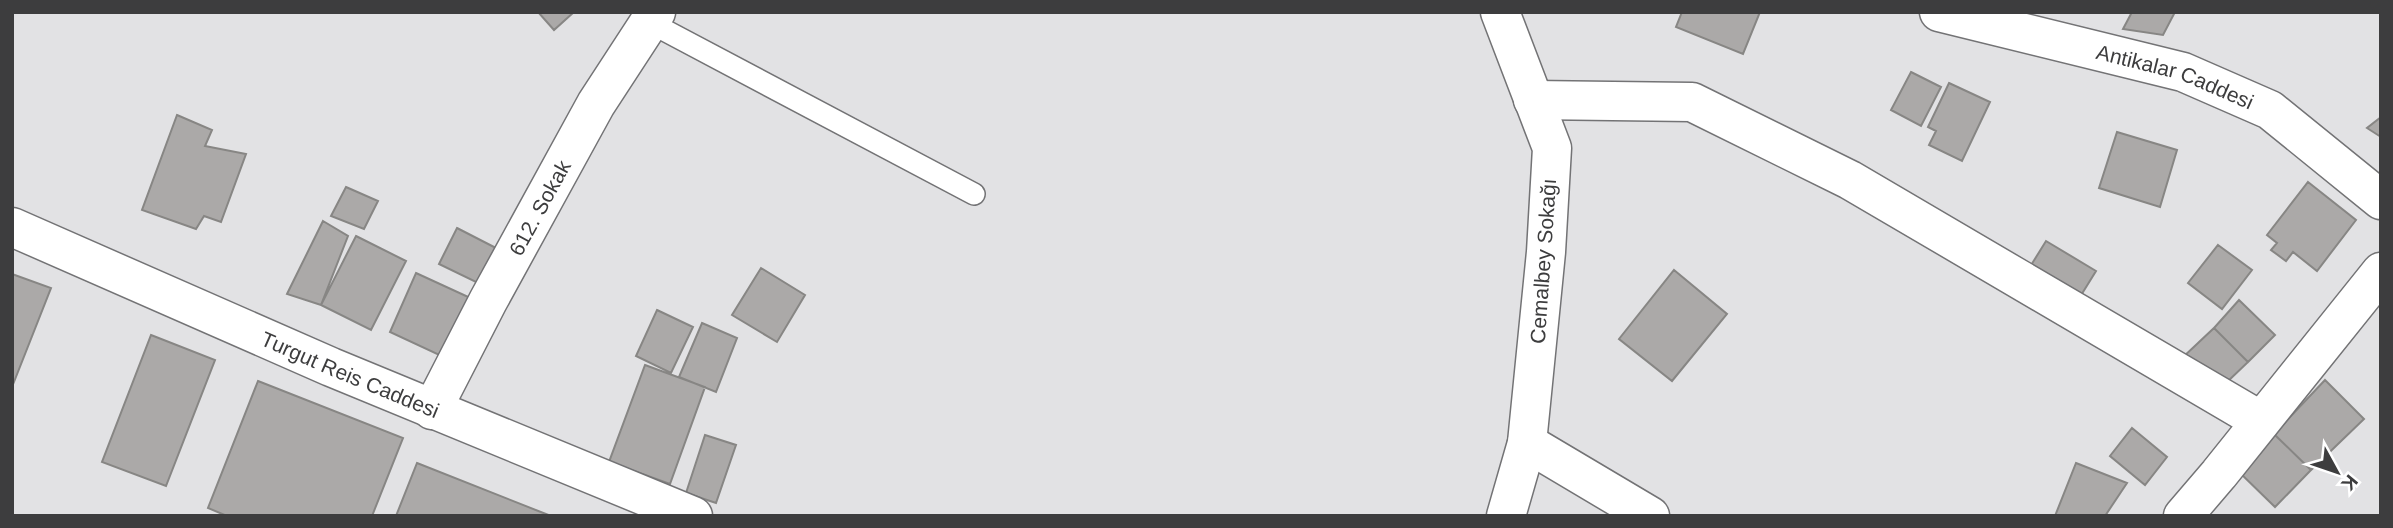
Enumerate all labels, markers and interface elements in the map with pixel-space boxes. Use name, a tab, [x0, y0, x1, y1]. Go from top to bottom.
street label: Antikalar Caddesi	[2094, 40, 2257, 113]
street label: 612. Sokak	[504, 156, 575, 259]
street label: Cemalbey Sokağı	[1526, 178, 1560, 344]
street label: Turgut Reis Caddesi	[258, 326, 443, 422]
north arrow	[2302, 437, 2372, 507]
text: K	[2337, 471, 2362, 495]

